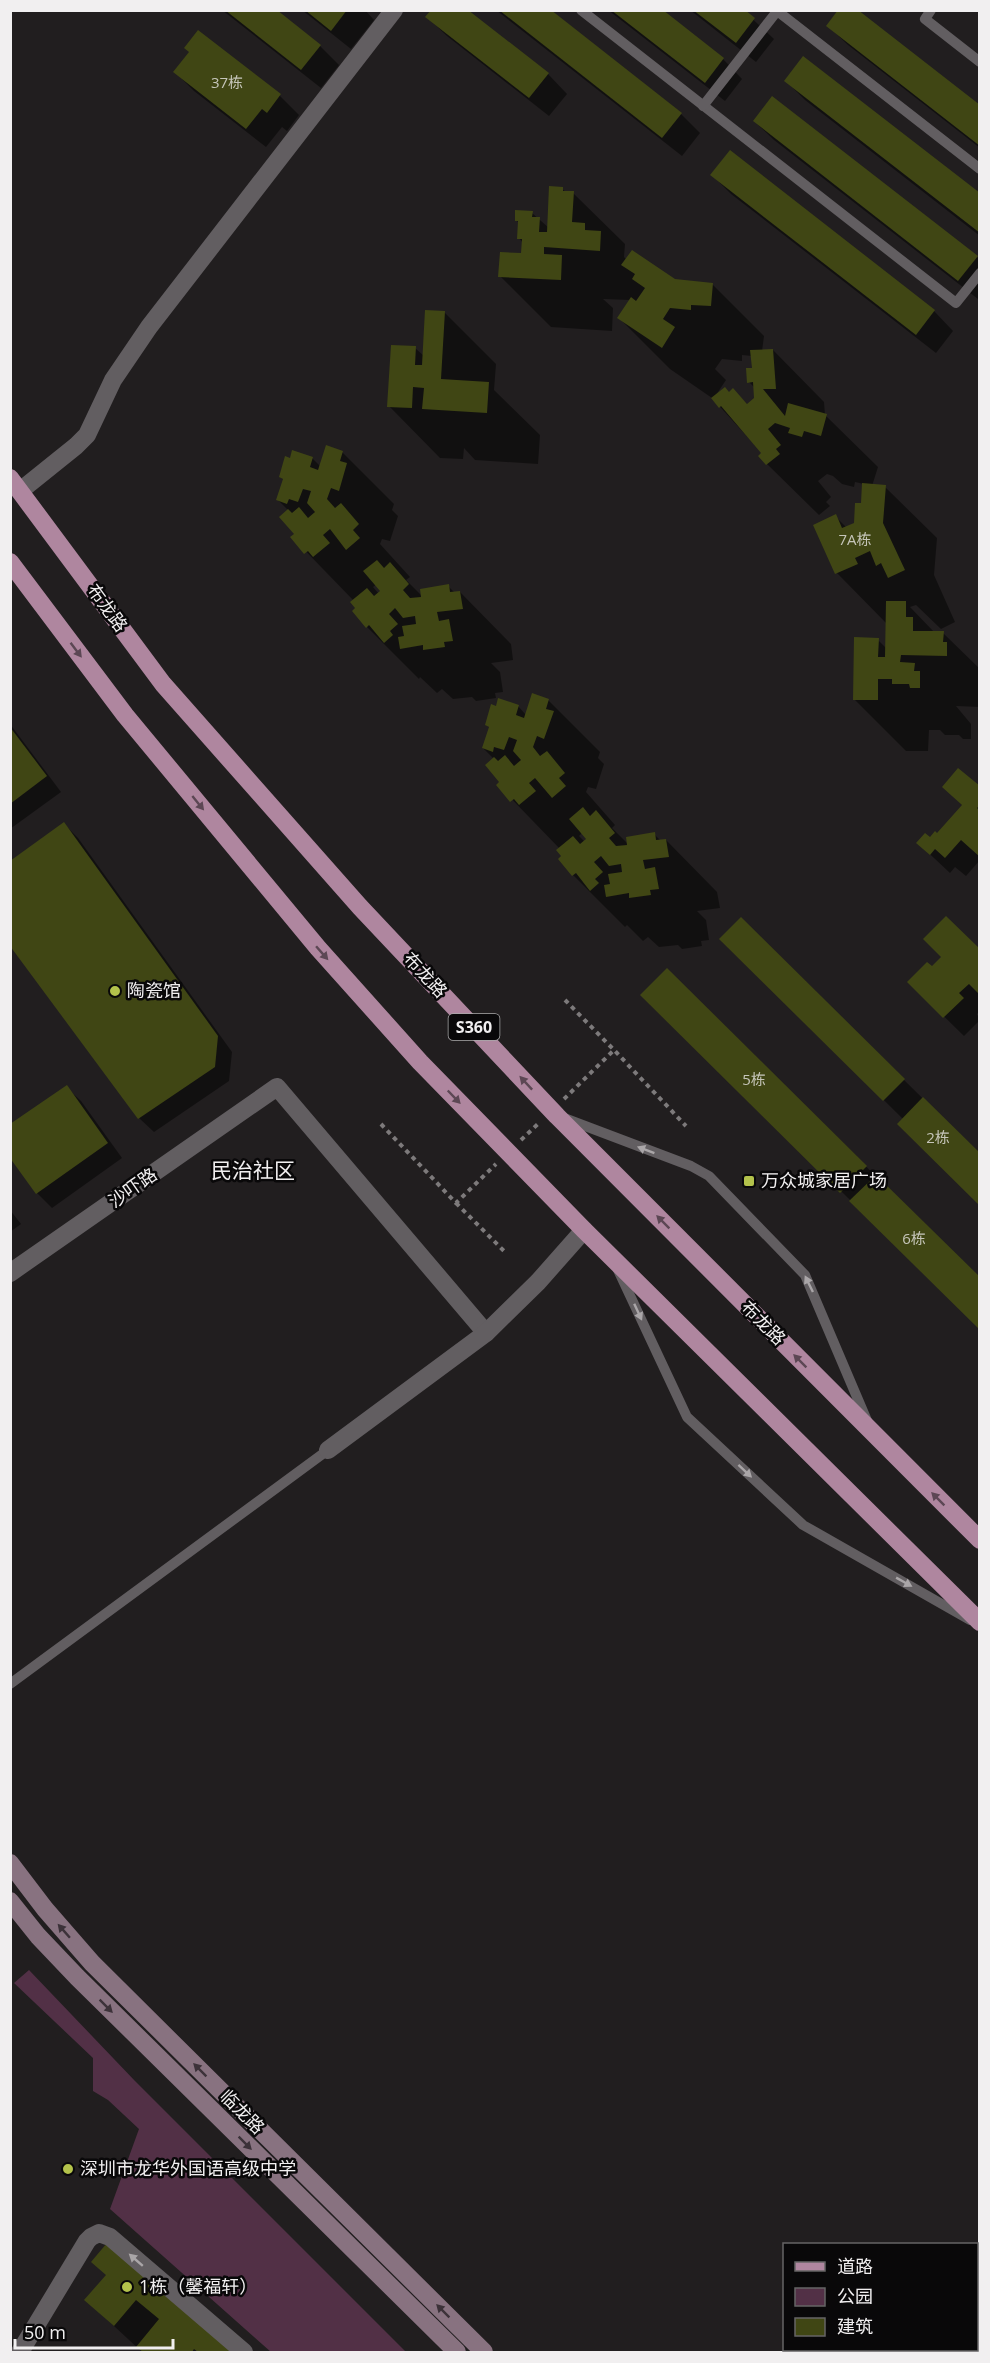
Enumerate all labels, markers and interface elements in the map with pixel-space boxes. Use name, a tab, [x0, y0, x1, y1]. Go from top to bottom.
house number: 37栋	[211, 72, 243, 92]
house number: 7A栋	[838, 529, 872, 549]
street label: 布龙路	[82, 579, 133, 636]
one-way arrow	[70, 643, 82, 658]
one-way arrow	[191, 795, 204, 811]
one-way arrow	[315, 945, 328, 960]
street label: 布龙路	[399, 946, 453, 1002]
place label: 陶瓷馆	[127, 978, 181, 1002]
marker: 陶瓷馆	[108, 984, 122, 998]
road number: S360	[448, 1014, 500, 1040]
house number: 5栋	[742, 1069, 766, 1089]
one-way arrow	[520, 1076, 534, 1090]
one-way arrow	[446, 1089, 460, 1103]
house number: 2栋	[926, 1127, 950, 1147]
one-way arrow	[637, 1144, 655, 1154]
district label: 民治社区	[211, 1156, 295, 1184]
street label: 沙吓路	[103, 1162, 161, 1212]
place label: 万众城家居广场	[761, 1168, 887, 1192]
marker: 万众城家居广场	[742, 1174, 756, 1188]
one-way arrow	[656, 1215, 670, 1230]
house number: 6栋	[902, 1228, 926, 1248]
one-way arrow	[805, 1275, 814, 1292]
street label: 布龙路	[736, 1295, 791, 1350]
one-way arrow	[633, 1304, 642, 1321]
one-way arrow	[794, 1354, 808, 1368]
one-way arrow	[737, 1464, 752, 1477]
one-way arrow	[930, 1492, 945, 1506]
one-way arrow	[896, 1577, 913, 1587]
one-way arrow	[58, 1924, 71, 1939]
one-way arrow	[99, 1999, 114, 2013]
one-way arrow	[193, 2064, 207, 2078]
street label: 临龙路	[215, 2084, 270, 2139]
one-way arrow	[238, 2136, 253, 2150]
place label: 深圳市龙华外国语高级中学	[80, 2156, 296, 2180]
marker: 深圳市龙华外国语高级中学	[61, 2162, 75, 2176]
legend	[783, 2243, 978, 2351]
one-way arrow	[129, 2254, 144, 2267]
text: 道路	[837, 2254, 873, 2278]
place label: 1栋（馨福轩）	[139, 2274, 257, 2298]
marker: 1栋（馨福轩）	[120, 2280, 134, 2294]
text: 公园	[837, 2284, 873, 2308]
one-way arrow	[436, 2305, 450, 2319]
scale bar	[15, 2312, 172, 2350]
text: 建筑	[837, 2314, 873, 2338]
text: 50 m	[24, 2320, 66, 2344]

